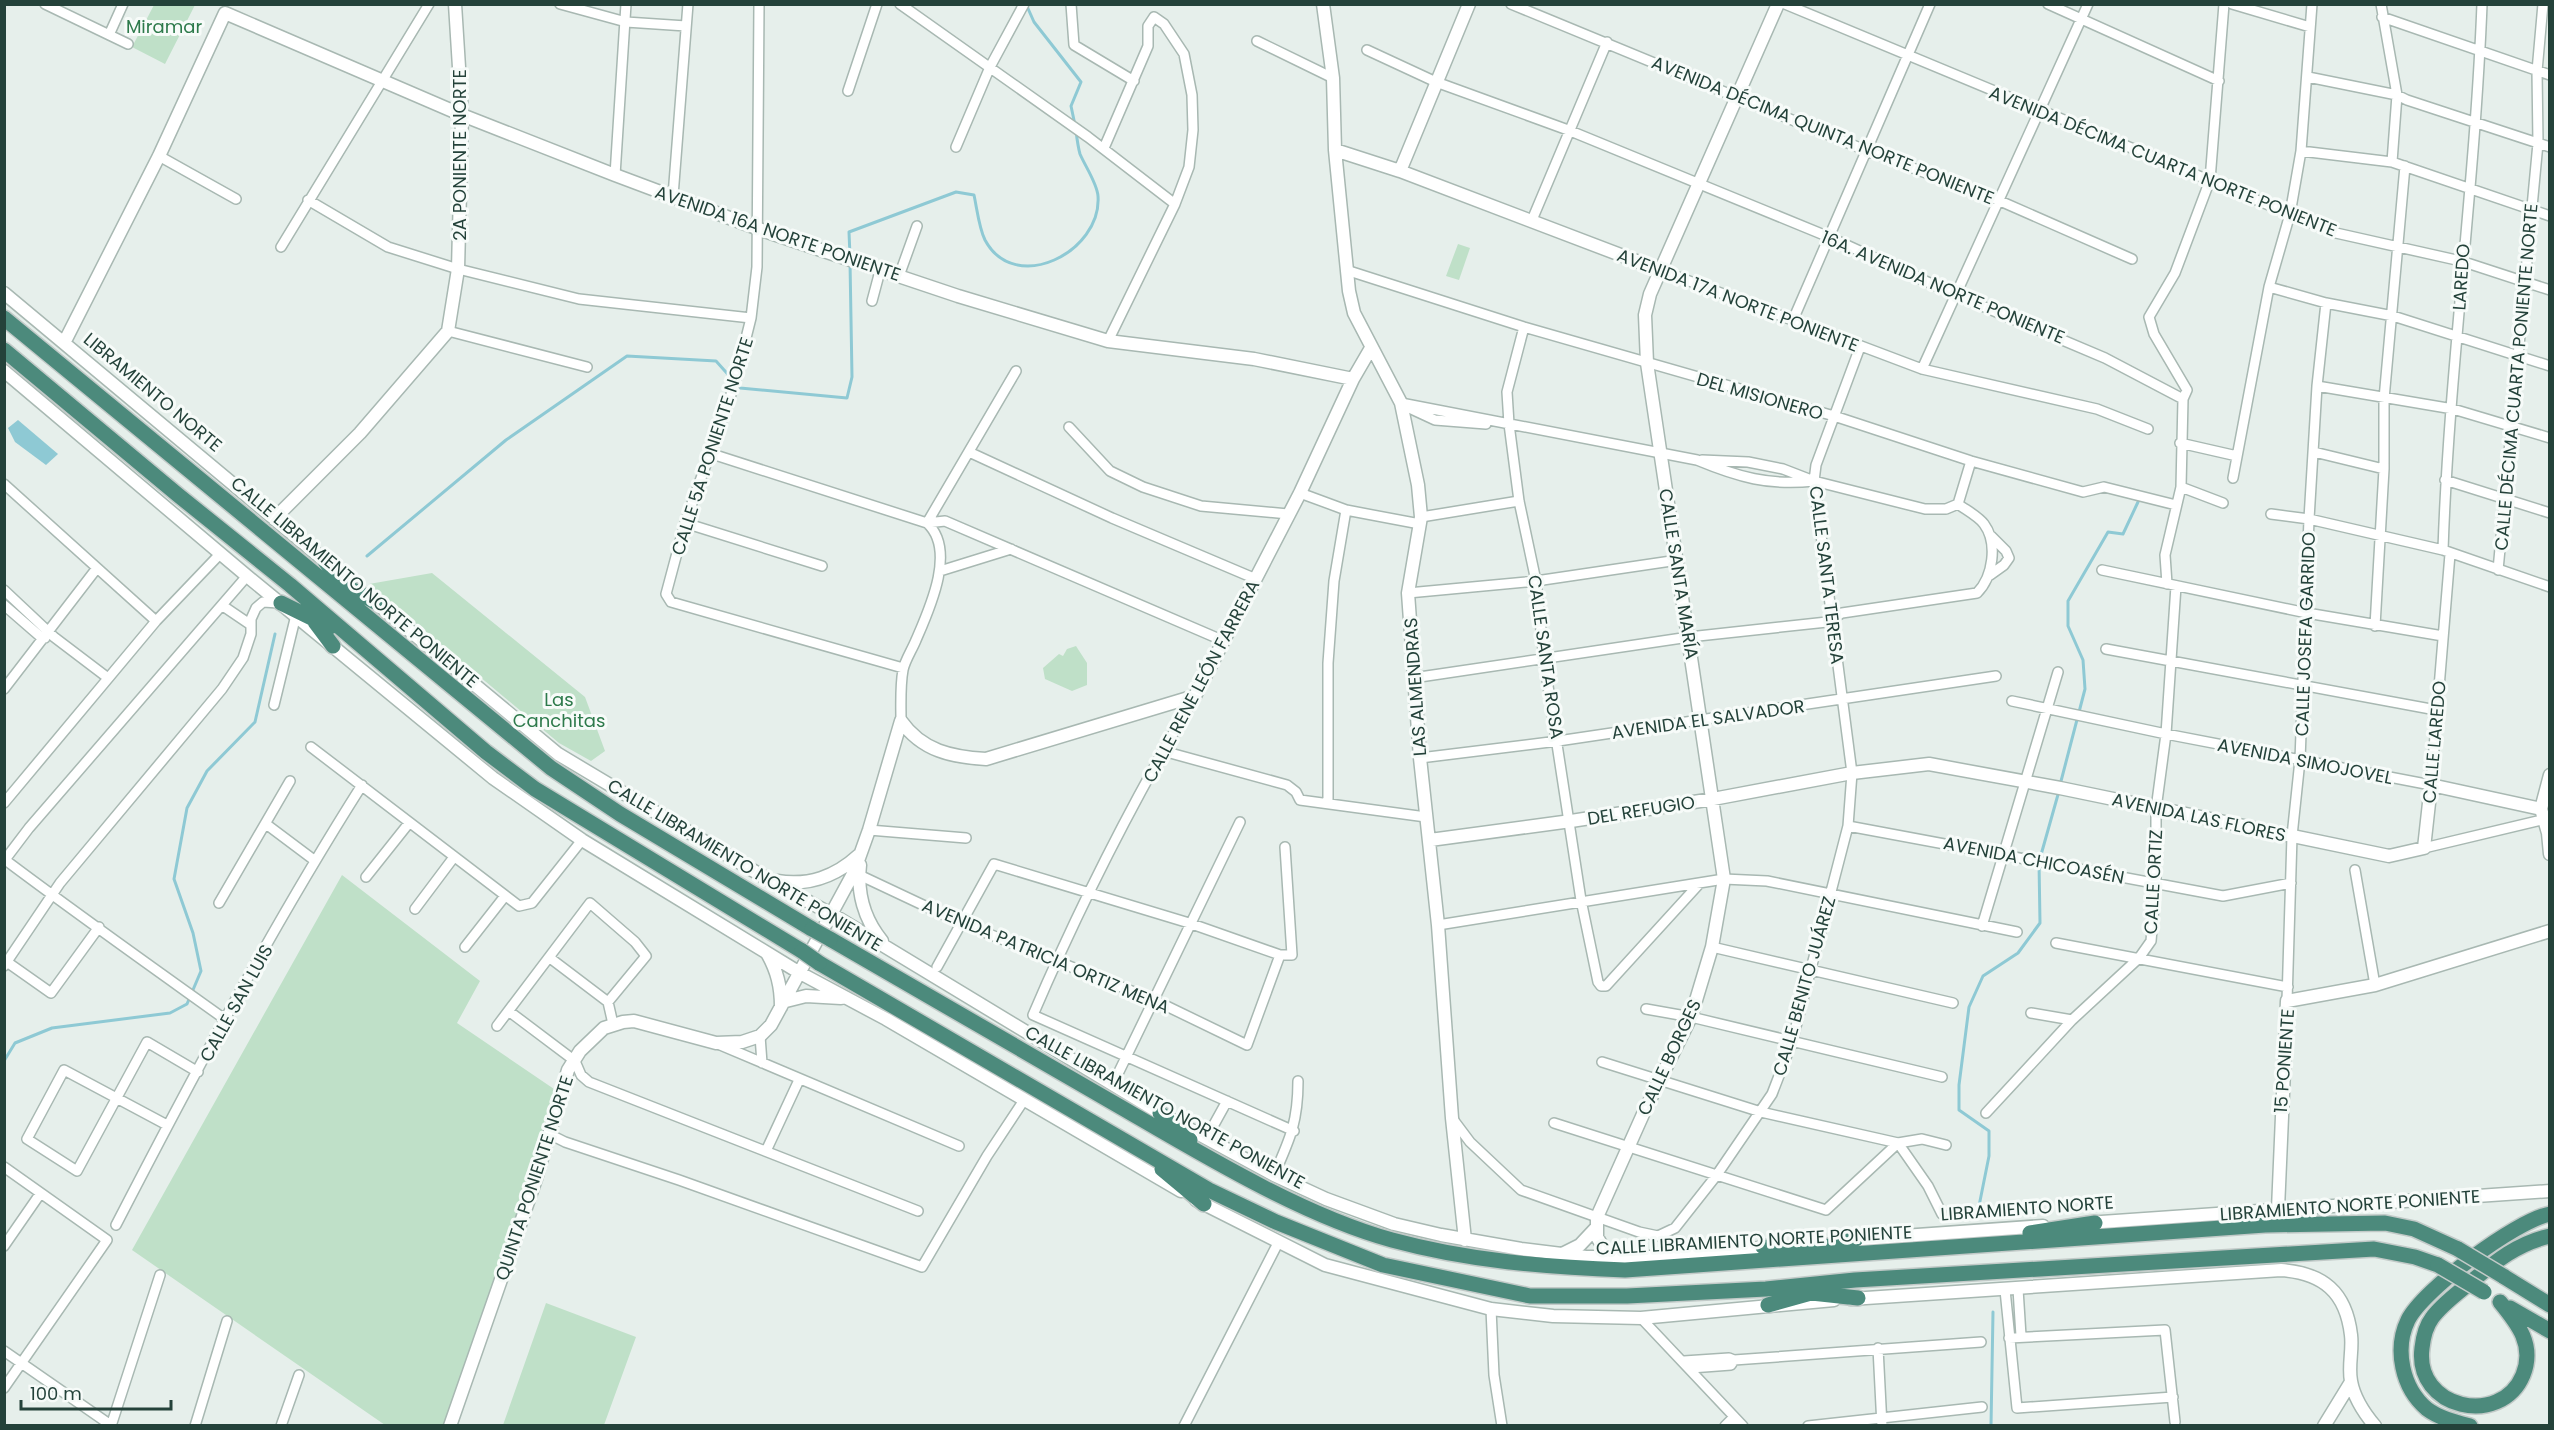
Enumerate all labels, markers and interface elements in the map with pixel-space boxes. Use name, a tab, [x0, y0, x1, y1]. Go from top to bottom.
park label: Miramar	[126, 14, 202, 39]
street label: AVENIDA DÉCIMA QUINTA NORTE PONIENTE	[1648, 50, 1998, 210]
street label: 2A PONIENTE NORTE	[447, 69, 472, 241]
street label: AVENIDA DÉCIMA CUARTA NORTE PONIENTE	[1985, 80, 2341, 242]
street label: AVENIDA 16A NORTE PONIENTE	[652, 179, 904, 287]
street label: CALLE DÉCIMA CUARTA PONIENTE NORTE	[2488, 202, 2544, 552]
street label: 16A. AVENIDA NORTE PONIENTE	[1817, 224, 2069, 350]
street label: AVENIDA 17A NORTE PONIENTE	[1614, 242, 1862, 358]
street label: LAREDO	[2446, 243, 2476, 311]
street label: LIBRAMIENTO NORTE	[78, 327, 228, 457]
street label: CALLE 5A PONIENTE NORTE	[665, 334, 759, 558]
street label: DEL MISIONERO	[1694, 366, 1826, 426]
street label: CALLE LIBRAMIENTO NORTE PONIENTE	[226, 471, 484, 693]
street label: CALLE SANTA TERESA	[1804, 484, 1850, 666]
street label: CALLE SANTA MARÍA	[1653, 487, 1705, 661]
street label: CALLE JOSEFA GARRIDO	[2289, 531, 2321, 737]
street label: CALLE SANTA ROSA	[1522, 573, 1570, 741]
street label: CALLE RENE LEÓN FARRERA	[1137, 575, 1265, 787]
street label: LAS ALMENDRAS	[1398, 617, 1432, 757]
street label: CALLE LAREDO	[2416, 680, 2452, 804]
park label: Las Canchitas	[513, 687, 605, 733]
street label: AVENIDA EL SALVADOR	[1610, 693, 1806, 745]
street label: AVENIDA SIMOJOVEL	[2215, 732, 2395, 790]
street label: CALLE LIBRAMIENTO NORTE PONIENTE	[603, 773, 887, 957]
street label: AVENIDA LAS FLORES	[2110, 786, 2288, 848]
street label: DEL REFUGIO	[1585, 789, 1697, 831]
street label: CALLE ORTIZ	[2138, 829, 2168, 935]
street label: AVENIDA CHICOASÉN	[1941, 830, 2127, 890]
street label: AVENIDA PATRICIA ORTIZ MENA	[918, 892, 1174, 1020]
street label: CALLE BENITO JUÁREZ	[1766, 893, 1842, 1079]
street label: CALLE SAN LUIS	[193, 940, 279, 1066]
street label: CALLE BORGES	[1631, 995, 1707, 1119]
street label: 15 PONIENTE	[2268, 1008, 2300, 1114]
street label: CALLE LIBRAMIENTO NORTE PONIENTE	[1021, 1019, 1309, 1195]
street label: QUINTA PONIENTE NORTE	[489, 1072, 579, 1284]
street label: LIBRAMIENTO NORTE PONIENTE	[2219, 1183, 2481, 1227]
street label: LIBRAMIENTO NORTE	[1940, 1189, 2114, 1227]
street label: CALLE LIBRAMIENTO NORTE PONIENTE	[1595, 1219, 1913, 1261]
scale bar	[21, 1373, 171, 1411]
text: 100 m	[30, 1381, 82, 1406]

